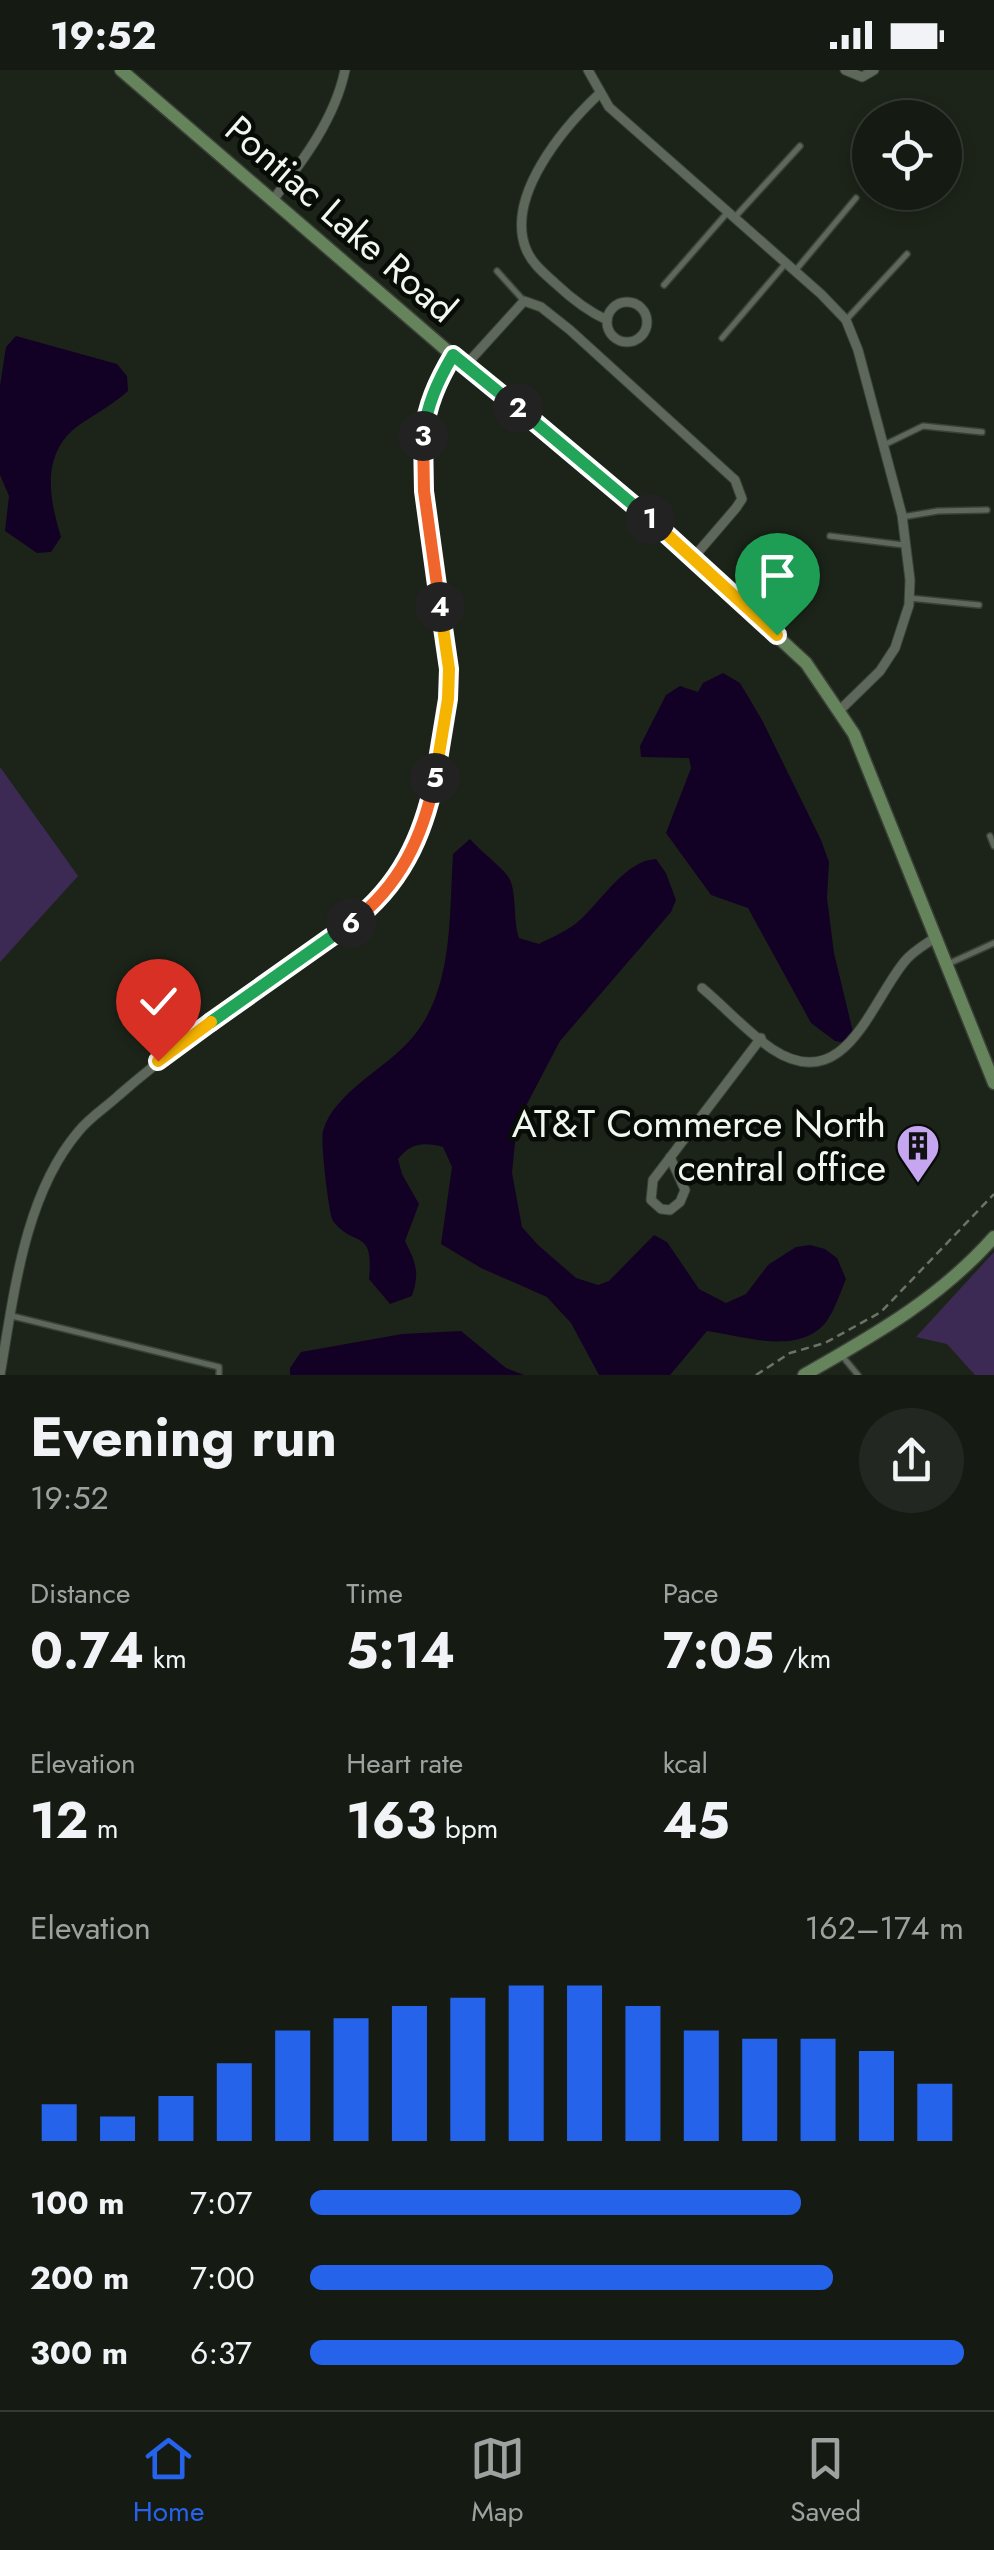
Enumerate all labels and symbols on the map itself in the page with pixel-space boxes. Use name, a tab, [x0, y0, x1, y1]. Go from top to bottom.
street label: Pontiac Lake Road	[213, 102, 469, 335]
pin: 2	[493, 383, 543, 433]
pin: 3	[398, 411, 448, 461]
pin: 1	[625, 494, 675, 544]
pin	[735, 533, 820, 636]
pin: 4	[415, 582, 465, 632]
pin: 5	[410, 753, 460, 803]
pin: 6	[326, 898, 376, 948]
pin	[116, 959, 201, 1062]
place label: AT&T Commerce North central office	[512, 1096, 886, 1195]
building icon: AT&T Commerce North central office	[895, 1123, 941, 1184]

